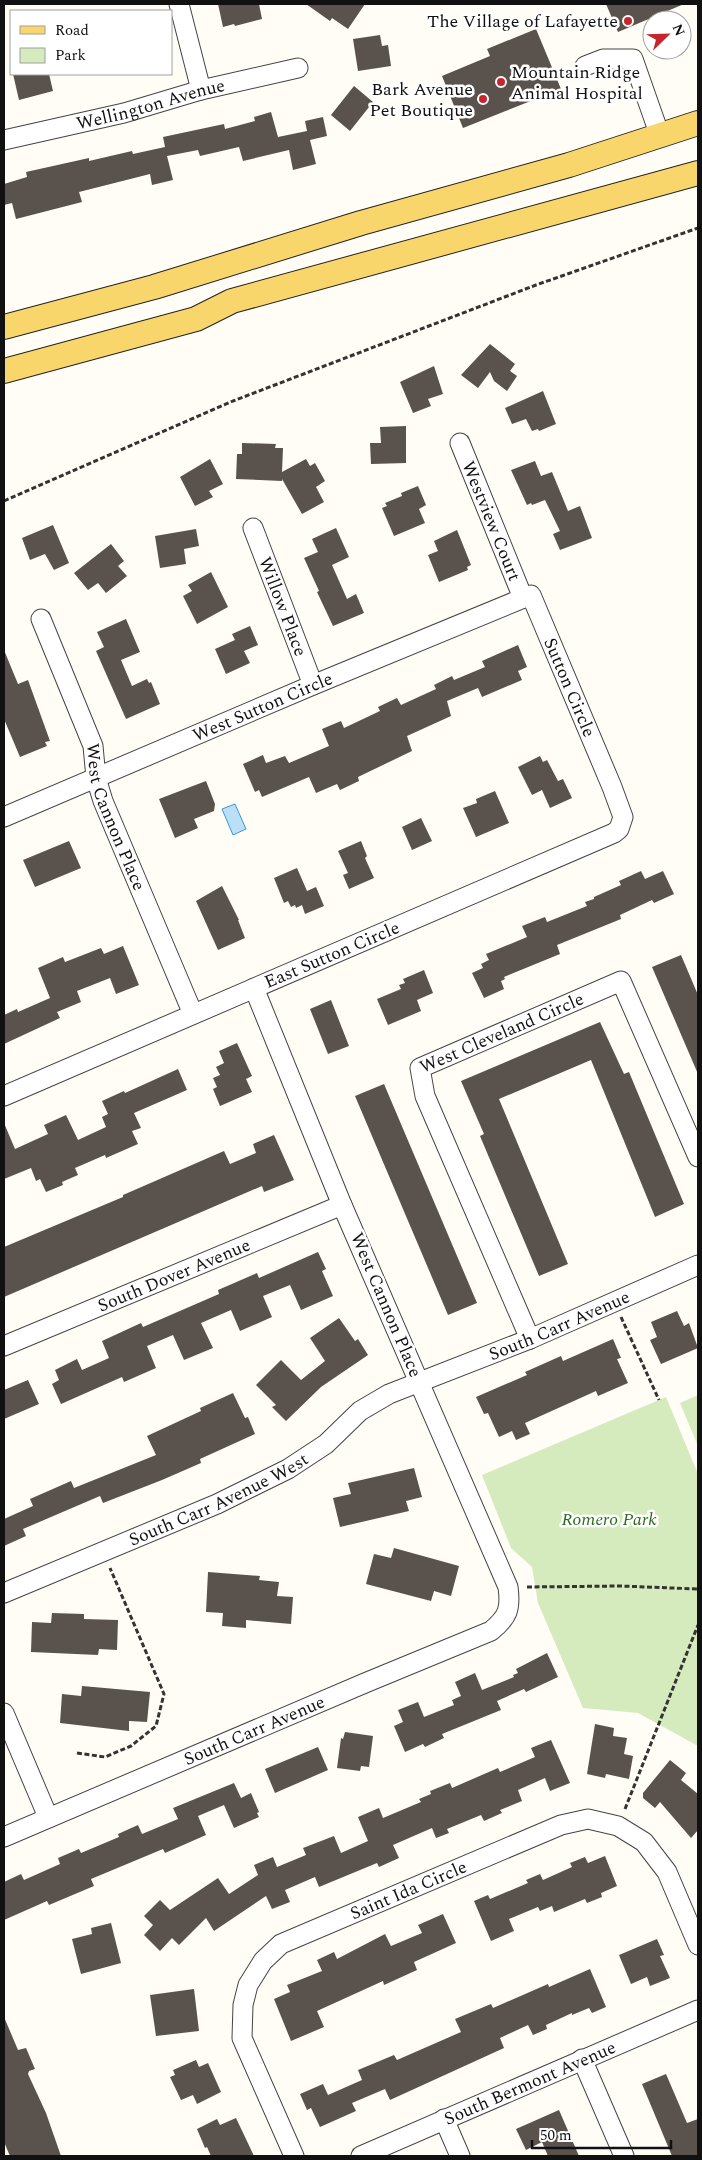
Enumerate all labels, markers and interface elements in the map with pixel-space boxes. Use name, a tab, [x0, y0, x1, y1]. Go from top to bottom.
place label: The Village of Lafayette	[427, 8, 618, 35]
legend	[10, 10, 172, 75]
north arrow	[642, 10, 692, 60]
marker: The Village of Lafayette	[622, 15, 634, 27]
text: Road	[55, 19, 89, 42]
text: N	[667, 21, 690, 39]
text: Park	[55, 44, 86, 67]
place label: Mountain Ridge Animal Hospital	[511, 59, 643, 107]
street label: Wellington Avenue	[74, 71, 228, 137]
place label: Bark Avenue Pet Boutique	[370, 76, 473, 124]
marker: Mountain Ridge Animal Hospital	[495, 76, 507, 88]
marker: Bark Avenue Pet Boutique	[477, 93, 489, 105]
street label: Westview Court	[455, 457, 528, 585]
street label: Willow Place	[252, 553, 314, 660]
street label: Sutton Circle	[537, 633, 603, 741]
street label: West Sutton Circle	[188, 665, 337, 749]
street label: West Cannon Place	[79, 742, 153, 895]
street label: East Sutton Circle	[260, 914, 404, 996]
street label: West Cleveland Circle	[415, 985, 588, 1080]
street label: West Cannon Place	[343, 1228, 429, 1382]
street label: South Dover Avenue	[93, 1231, 254, 1319]
street label: South Carr Avenue	[485, 1283, 634, 1367]
street label: South Carr Avenue West	[124, 1446, 314, 1553]
park label: Romero Park	[561, 1506, 657, 1533]
street label: South Carr Avenue	[179, 1688, 329, 1772]
street label: Saint Ida Circle	[346, 1853, 471, 1927]
street label: South Bermont Avenue	[440, 2034, 620, 2132]
scale bar	[532, 2118, 671, 2150]
text: 50 m	[540, 2124, 572, 2147]

